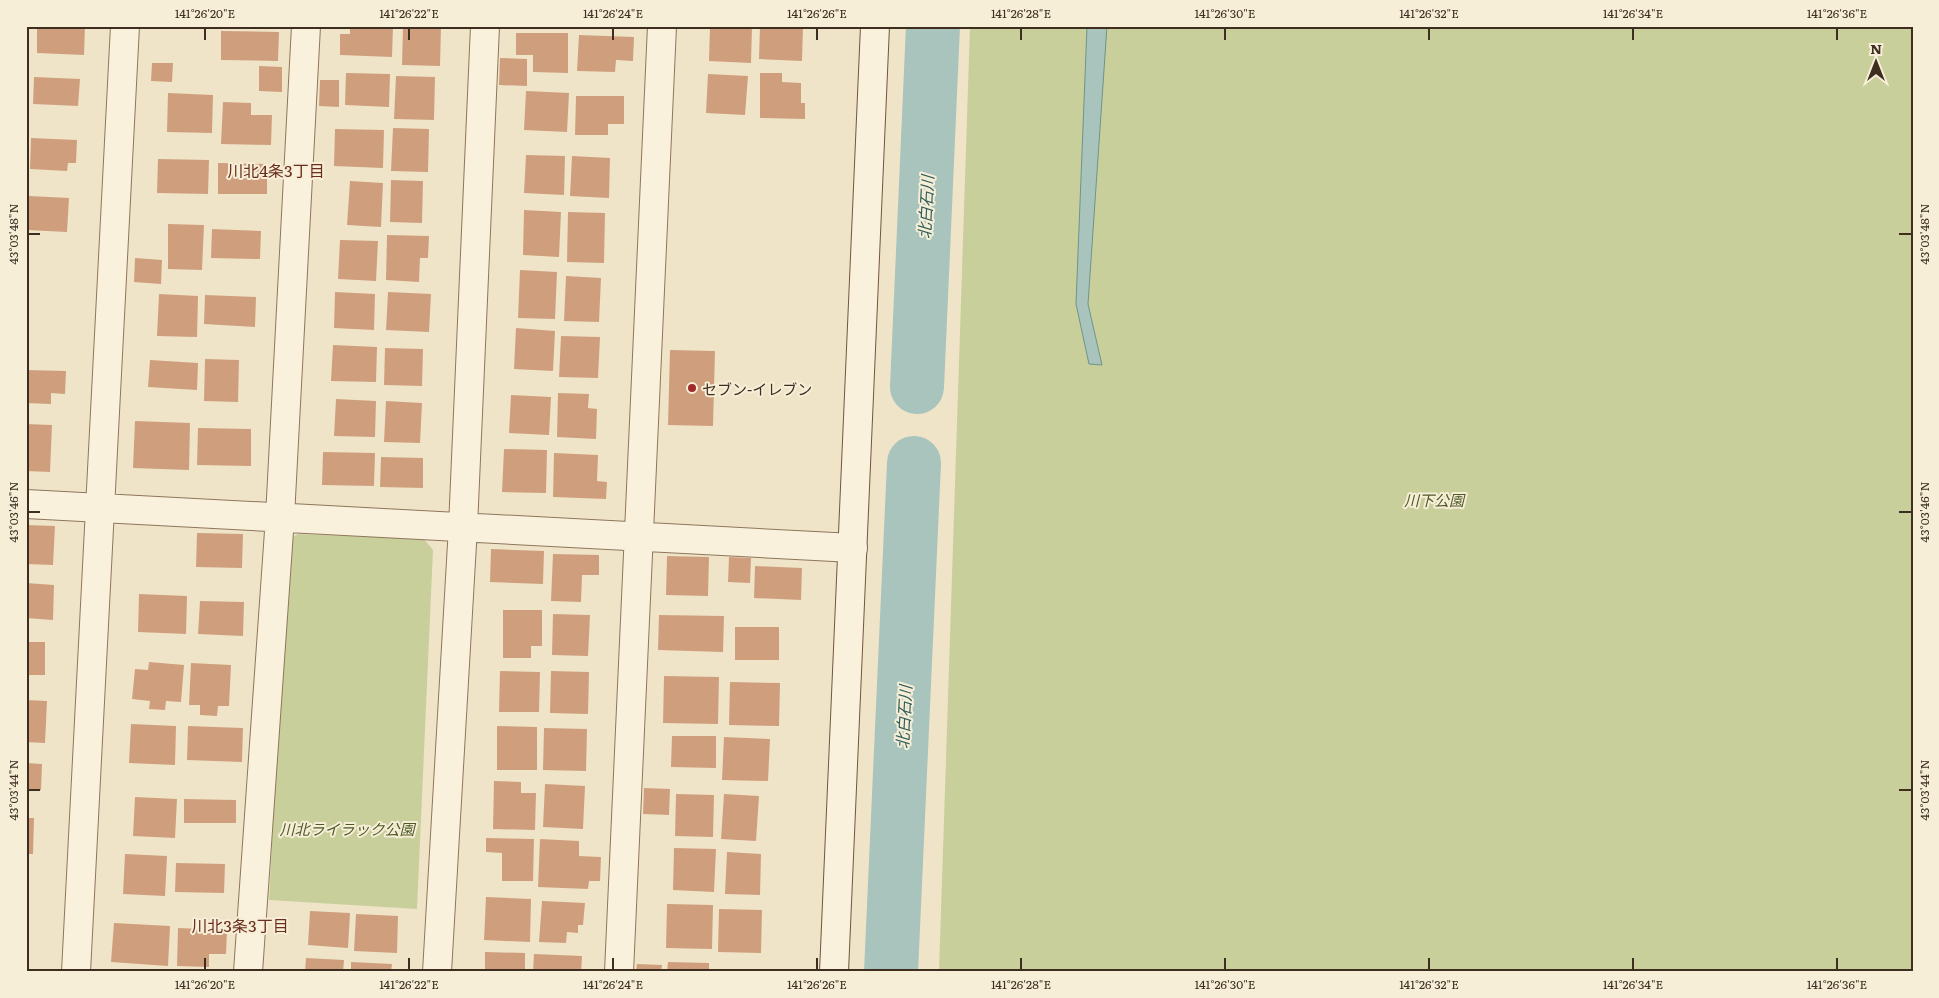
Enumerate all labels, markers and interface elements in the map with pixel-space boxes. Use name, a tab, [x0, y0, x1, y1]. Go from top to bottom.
text: 141°26'20"E	[175, 4, 236, 22]
text: 141°26'22"E	[379, 4, 439, 22]
text: 141°26'24"E	[583, 4, 643, 22]
text: 141°26'26"E	[787, 4, 847, 22]
text: 141°26'28"E	[991, 4, 1051, 22]
text: 141°26'30"E	[1195, 4, 1256, 22]
text: 141°26'32"E	[1399, 4, 1459, 22]
text: 141°26'34"E	[1603, 4, 1664, 22]
text: 141°26'36"E	[1807, 4, 1868, 22]
north arrow	[1852, 38, 1902, 88]
text: N	[1870, 38, 1882, 58]
district label: 川北4条3丁目	[227, 158, 325, 182]
water label: 北白石川	[911, 172, 939, 240]
text: 43°03'48"N	[4, 203, 22, 265]
text: 43°03'48"N	[1915, 203, 1933, 265]
place label: セブン-イレブン	[702, 377, 812, 400]
marker: セブン-イレブン	[686, 382, 698, 394]
text: 43°03'46"N	[4, 482, 22, 542]
text: 43°03'46"N	[1915, 482, 1933, 542]
park label: 川下公園	[1404, 488, 1466, 511]
water label: 北白石川	[889, 682, 917, 750]
text: 43°03'44"N	[4, 759, 22, 821]
text: 43°03'44"N	[1915, 759, 1933, 821]
park label: 川北ライラック公園	[279, 817, 416, 840]
district label: 川北3条3丁目	[191, 913, 289, 937]
text: 141°26'20"E	[175, 975, 236, 993]
text: 141°26'22"E	[379, 975, 439, 993]
text: 141°26'24"E	[583, 975, 643, 993]
text: 141°26'26"E	[787, 975, 847, 993]
text: 141°26'28"E	[991, 975, 1051, 993]
text: 141°26'30"E	[1195, 975, 1256, 993]
text: 141°26'32"E	[1399, 975, 1459, 993]
text: 141°26'34"E	[1603, 975, 1664, 993]
text: 141°26'36"E	[1807, 975, 1868, 993]

